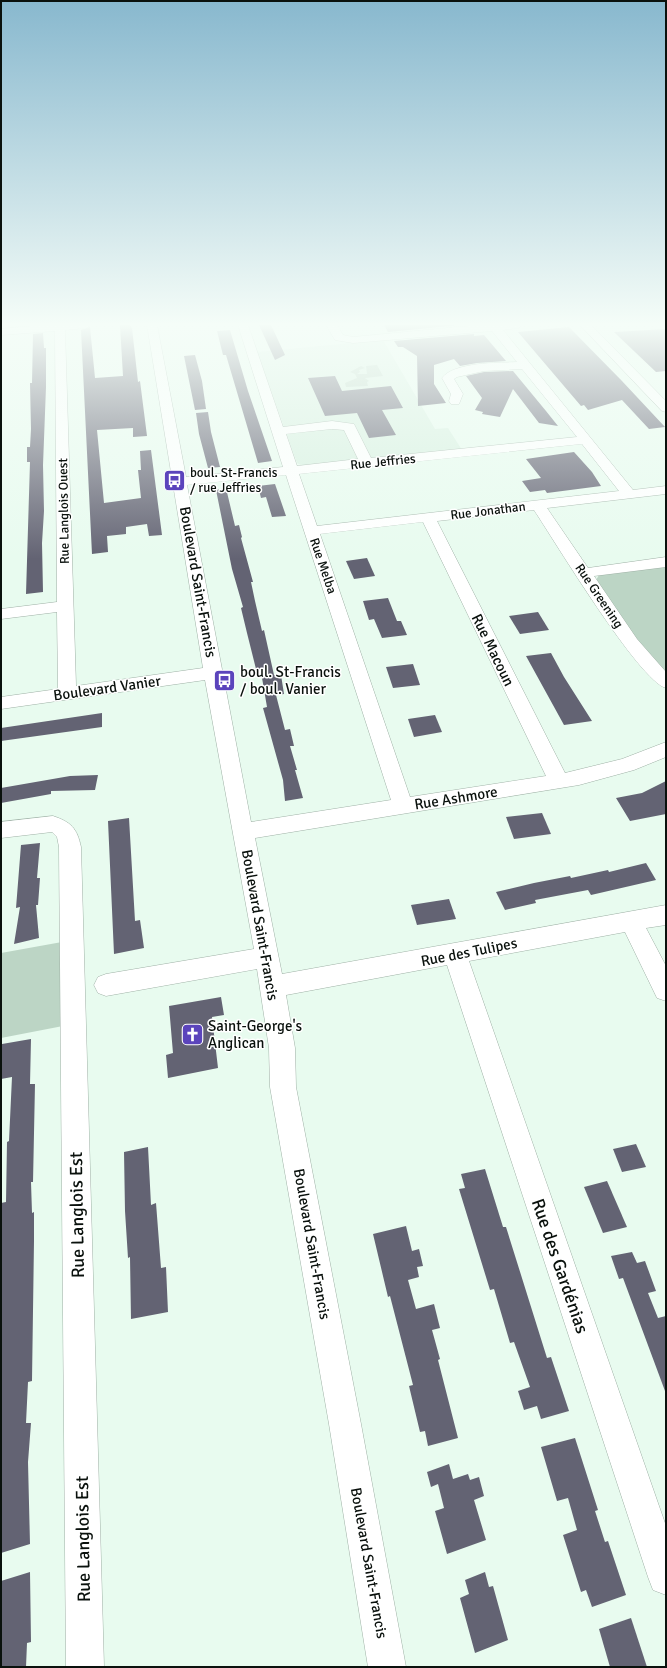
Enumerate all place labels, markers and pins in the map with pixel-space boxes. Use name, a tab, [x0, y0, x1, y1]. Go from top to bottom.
place label: boul. St-Francis / rue Jeffries	[190, 465, 278, 496]
bus stop icon: boul. St-Francis / rue Jeffries	[161, 467, 187, 493]
place label: boul. St-Francis / boul. Vanier	[240, 663, 341, 698]
bus stop icon: boul. St-Francis / boul. Vanier	[212, 668, 238, 694]
place label: Saint-George's Anglican	[208, 1017, 303, 1052]
church icon: Saint-George's Anglican	[180, 1022, 206, 1048]

